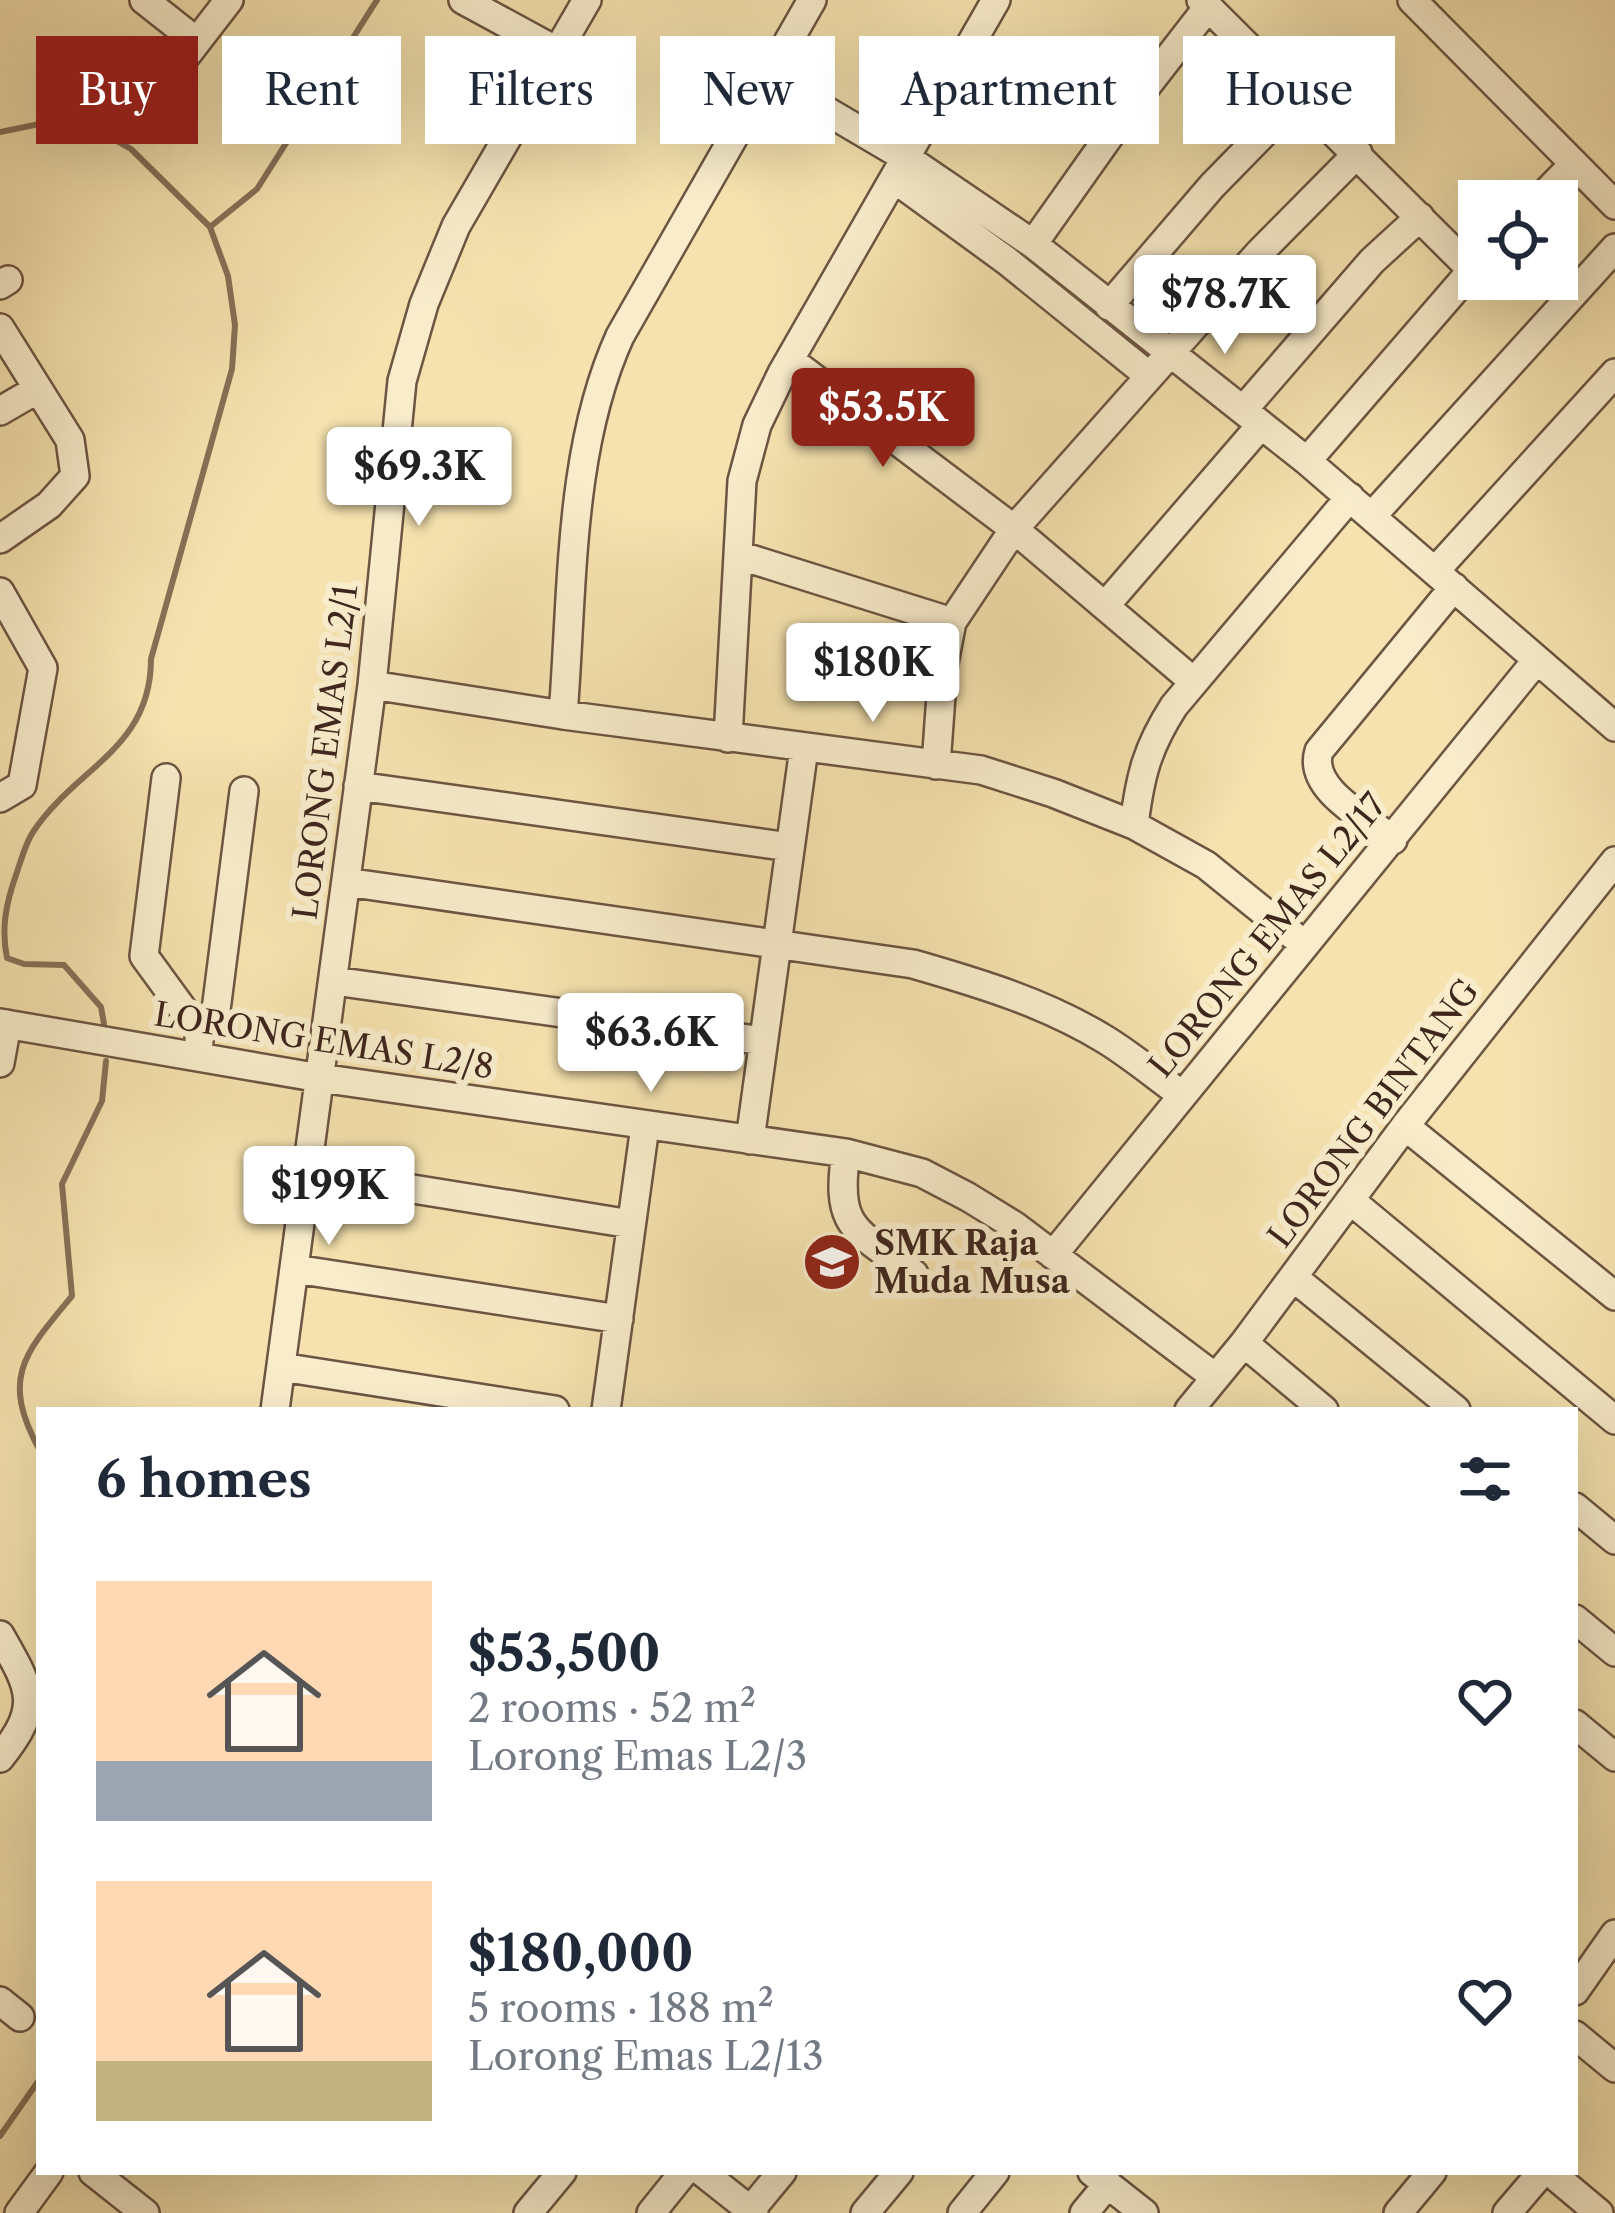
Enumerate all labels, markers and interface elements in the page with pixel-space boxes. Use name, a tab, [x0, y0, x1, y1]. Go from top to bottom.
chip: Buy	[36, 36, 198, 144]
chip: Rent	[222, 36, 401, 144]
chip: Filters	[425, 36, 636, 144]
chip: New	[660, 36, 835, 144]
chip: Apartment	[859, 36, 1159, 144]
chip: House	[1183, 36, 1395, 144]
map controls	[1458, 180, 1578, 300]
button: locate	[1458, 180, 1578, 300]
pin: $78.7K	[1127, 255, 1323, 357]
text: $78.7K	[1161, 270, 1289, 318]
pin: $53.5K	[785, 368, 981, 470]
text: $53.5K	[819, 383, 947, 431]
pin: $69.3K	[321, 427, 517, 529]
text: $69.3K	[354, 442, 484, 490]
street label: LORONG EMAS L2/1	[285, 582, 366, 922]
pin: $180K	[789, 623, 957, 725]
text: $180K	[813, 638, 933, 686]
street label: LORONG EMAS L2/17	[1140, 785, 1395, 1086]
street label: LORONG BINTANG	[1259, 971, 1488, 1255]
street label: LORONG EMAS L2/8	[151, 993, 497, 1088]
pin: $63.6K	[553, 993, 749, 1095]
text: $63.6K	[585, 1008, 717, 1056]
pin: $199K	[245, 1146, 413, 1248]
text: $199K	[270, 1161, 388, 1209]
place label: SMK Raja Muda Musa	[874, 1223, 1071, 1302]
school or university icon: SMK Raja Muda Musa	[801, 1231, 863, 1293]
icon: filters	[1452, 1446, 1518, 1512]
text: 6 homes	[96, 1448, 312, 1510]
text: $53,500	[468, 1622, 661, 1684]
icon: home	[192, 1629, 336, 1773]
icon: heart	[1452, 1668, 1518, 1734]
text: 2 rooms · 52 m²	[468, 1684, 756, 1732]
text: Lorong Emas L2/3	[468, 1732, 807, 1780]
text: $180,000	[468, 1922, 694, 1984]
icon: home	[192, 1929, 336, 2073]
icon: heart	[1452, 1968, 1518, 2034]
text: 5 rooms · 188 m²	[468, 1984, 774, 2032]
text: Lorong Emas L2/13	[468, 2032, 824, 2080]

